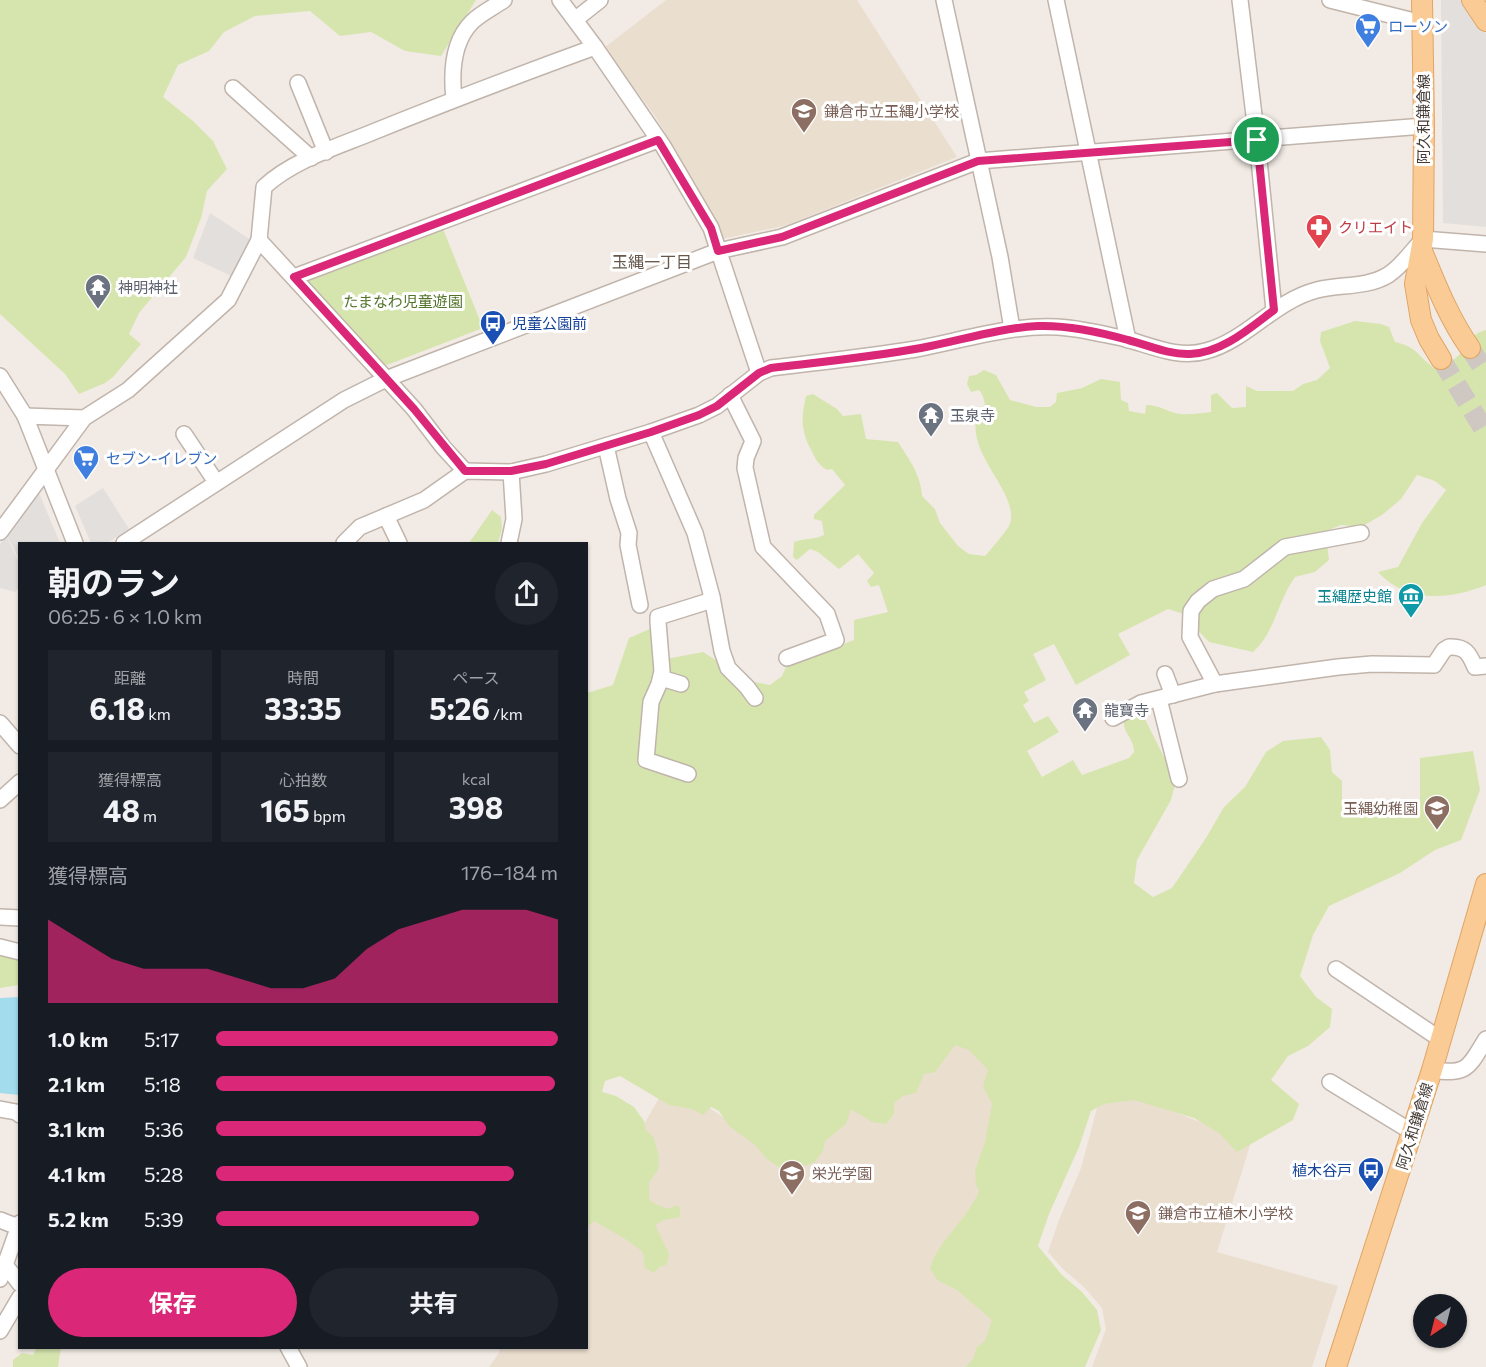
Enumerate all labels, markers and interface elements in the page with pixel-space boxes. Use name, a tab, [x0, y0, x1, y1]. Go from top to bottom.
supermarket icon: ローソン	[1353, 11, 1383, 49]
place label: ローソン	[1388, 17, 1448, 35]
street label: 阿久和鎌倉線	[1414, 74, 1432, 164]
school or university icon: 鎌倉市立玉縄小学校	[789, 96, 819, 134]
place label: 鎌倉市立玉縄小学校	[824, 102, 959, 120]
pin	[1231, 114, 1282, 165]
icon: arrive	[1240, 123, 1273, 156]
pharmacy icon: クリエイト	[1304, 212, 1334, 250]
place label: クリエイト	[1338, 218, 1413, 236]
district label: 玉縄一丁目	[612, 252, 692, 271]
temple icon: 神明神社	[83, 272, 113, 310]
place label: 神明神社	[118, 278, 178, 296]
park label: たまなわ児童遊園	[343, 292, 463, 310]
bus stop icon: 児童公園前	[478, 308, 508, 346]
place label: 児童公園前	[512, 314, 587, 332]
temple icon: 玉泉寺	[916, 400, 946, 438]
place label: 玉泉寺	[950, 406, 995, 424]
supermarket icon: セブン-イレブン	[71, 443, 101, 481]
place label: セブン-イレブン	[106, 449, 217, 467]
text: 朝のラン	[48, 561, 180, 602]
button: share	[495, 562, 558, 625]
museum icon: 玉縄歴史館	[1396, 581, 1426, 619]
place label: 玉縄歴史館	[1317, 587, 1392, 605]
text: 06:25 · 6 × 1.0 km	[48, 604, 202, 628]
text: 距離	[114, 668, 146, 687]
text: 時間	[287, 668, 319, 687]
text: ペース	[452, 668, 500, 687]
text: 6.18	[89, 689, 145, 726]
text: 33:35	[264, 689, 342, 726]
text: 5:26	[429, 689, 490, 726]
temple icon: 龍寶寺	[1070, 695, 1100, 733]
place label: 龍寶寺	[1104, 701, 1149, 719]
text: km	[145, 704, 171, 723]
text: /km	[490, 704, 523, 723]
text: kcal	[462, 769, 490, 788]
text: 獲得標高	[98, 770, 162, 789]
text: 心拍数	[279, 770, 327, 789]
text: 398	[449, 788, 503, 825]
text: 48	[103, 791, 140, 828]
text: 165	[260, 791, 310, 828]
school or university icon: 玉縄幼稚園	[1422, 793, 1452, 831]
place label: 玉縄幼稚園	[1343, 799, 1418, 817]
text: m	[140, 806, 157, 825]
text: bpm	[310, 806, 346, 825]
text: 176–184 m	[461, 860, 558, 884]
text: 獲得標高	[48, 863, 128, 887]
text: 1.0 km	[48, 1027, 108, 1051]
text: 5:17	[144, 1027, 179, 1051]
text: 2.1 km	[48, 1072, 105, 1096]
text: 5:18	[144, 1072, 181, 1096]
street label: 阿久和鎌倉線	[1392, 1080, 1436, 1172]
text: 3.1 km	[48, 1117, 105, 1141]
text: 5:36	[144, 1117, 184, 1141]
bus stop icon: 植木谷戸	[1356, 1155, 1386, 1193]
school or university icon: 栄光学園	[777, 1158, 807, 1196]
place label: 植木谷戸	[1292, 1161, 1352, 1179]
text: 4.1 km	[48, 1162, 106, 1186]
text: 5:28	[144, 1162, 183, 1186]
place label: 栄光学園	[812, 1164, 872, 1182]
school or university icon: 鎌倉市立植木小学校	[1123, 1198, 1153, 1236]
place label: 鎌倉市立植木小学校	[1158, 1204, 1293, 1222]
text: 5.2 km	[48, 1207, 109, 1231]
text: 5:39	[144, 1207, 184, 1231]
button: 保存	[48, 1268, 297, 1337]
button: 共有	[309, 1268, 558, 1337]
north arrow	[1413, 1294, 1467, 1348]
map controls	[1413, 1294, 1467, 1348]

